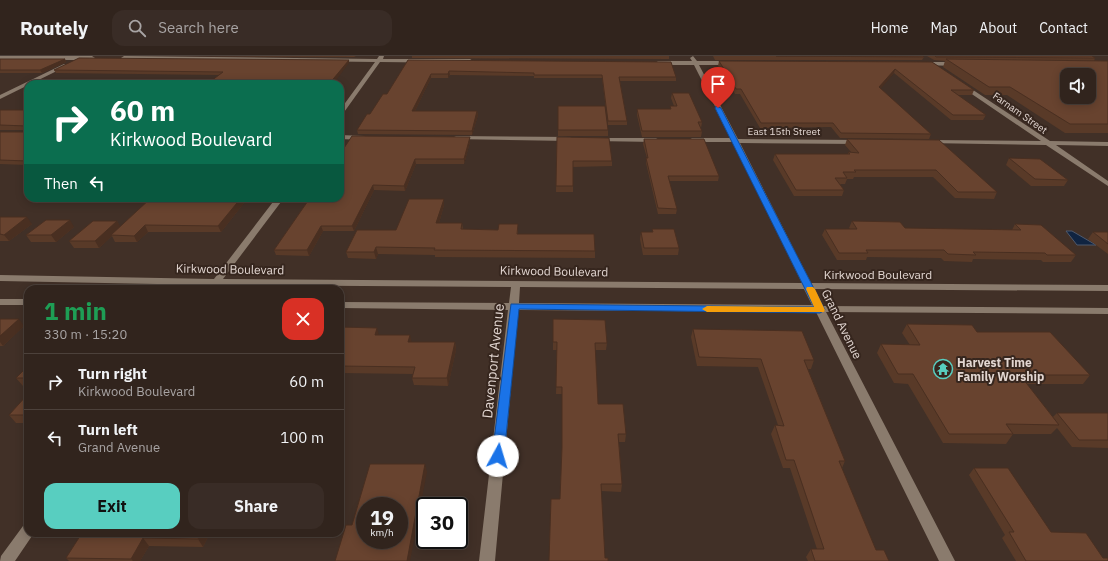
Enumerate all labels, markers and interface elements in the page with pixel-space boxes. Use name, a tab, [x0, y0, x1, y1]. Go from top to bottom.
search box	[112, 10, 392, 46]
text: Routely	[20, 16, 88, 40]
icon: search	[126, 17, 148, 39]
text: Search here	[158, 18, 239, 37]
text: Home	[871, 19, 908, 37]
text: Map	[930, 19, 957, 37]
text: About	[979, 19, 1017, 37]
text: Contact	[1039, 19, 1088, 37]
pin	[701, 67, 735, 108]
map controls	[1060, 68, 1096, 104]
button: sound	[1060, 68, 1096, 104]
icon: arrive	[707, 73, 729, 95]
street label: Farnam Street	[990, 89, 1050, 137]
text: 60 m	[110, 92, 175, 129]
icon: right	[44, 96, 96, 148]
street label: East 15th Street	[748, 125, 821, 138]
text: Kirkwood Boulevard	[110, 128, 273, 151]
icon: left	[86, 172, 108, 194]
text: Then	[44, 174, 78, 193]
street label: Kirkwood Boulevard	[176, 261, 284, 277]
street label: Kirkwood Boulevard	[500, 263, 608, 279]
street label: Kirkwood Boulevard	[824, 267, 932, 282]
street label: Grand Avenue	[819, 287, 866, 362]
text: 1 min	[44, 295, 107, 327]
button: close	[282, 298, 324, 340]
street label: Davenport Avenue	[478, 302, 508, 419]
text: 330 m · 15:20	[44, 326, 127, 343]
place label: Harvest Time Family Worship	[957, 355, 1044, 384]
temple icon: Harvest Time Family Worship	[932, 358, 954, 380]
text: Turn right	[78, 364, 147, 383]
icon: right	[44, 371, 66, 393]
text: 60 m	[289, 372, 324, 391]
text: Kirkwood Boulevard	[78, 383, 195, 400]
text: Turn left	[78, 420, 138, 439]
icon: left	[44, 427, 66, 449]
text: 100 m	[280, 428, 324, 447]
position arrow	[477, 435, 519, 477]
text: Grand Avenue	[78, 439, 160, 456]
button: Exit	[44, 483, 180, 529]
button: Share	[188, 483, 324, 529]
speed limit sign: 30	[416, 497, 468, 549]
text: 19	[370, 504, 394, 531]
text: km/h	[370, 526, 394, 539]

